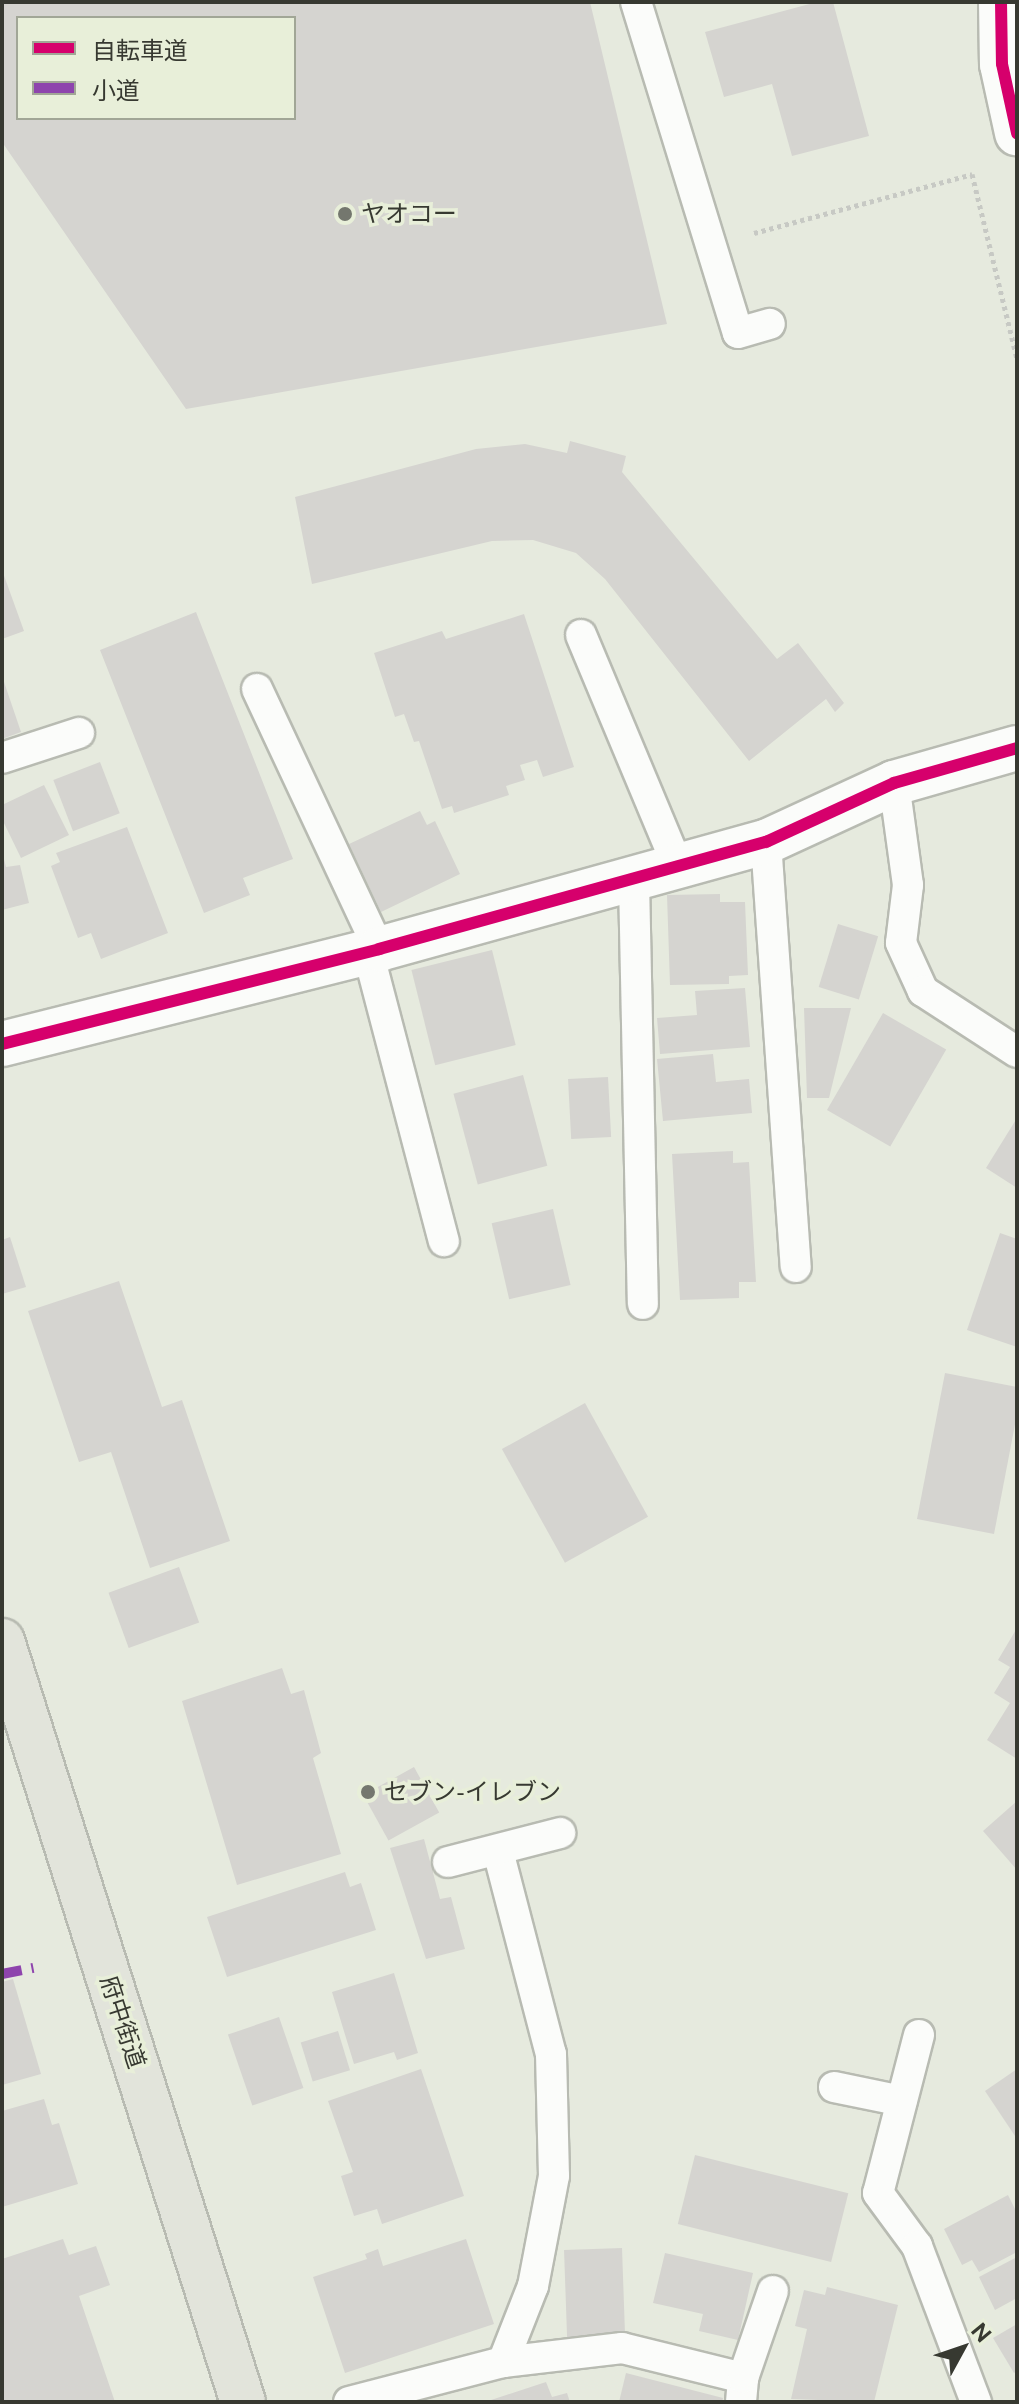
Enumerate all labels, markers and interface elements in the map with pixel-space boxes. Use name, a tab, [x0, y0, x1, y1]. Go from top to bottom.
legend	[16, 16, 296, 120]
text: 自転車道	[92, 36, 188, 64]
text: 小道	[92, 76, 140, 104]
place label: ヤオコー	[361, 200, 457, 228]
marker: ヤオコー	[336, 205, 354, 223]
place label: セブン-イレブン	[384, 1778, 561, 1806]
marker: セブン-イレブン	[359, 1783, 377, 1801]
street label: 府中街道	[94, 1972, 152, 2072]
north arrow	[923, 2308, 1003, 2388]
text: N	[966, 2318, 997, 2348]

